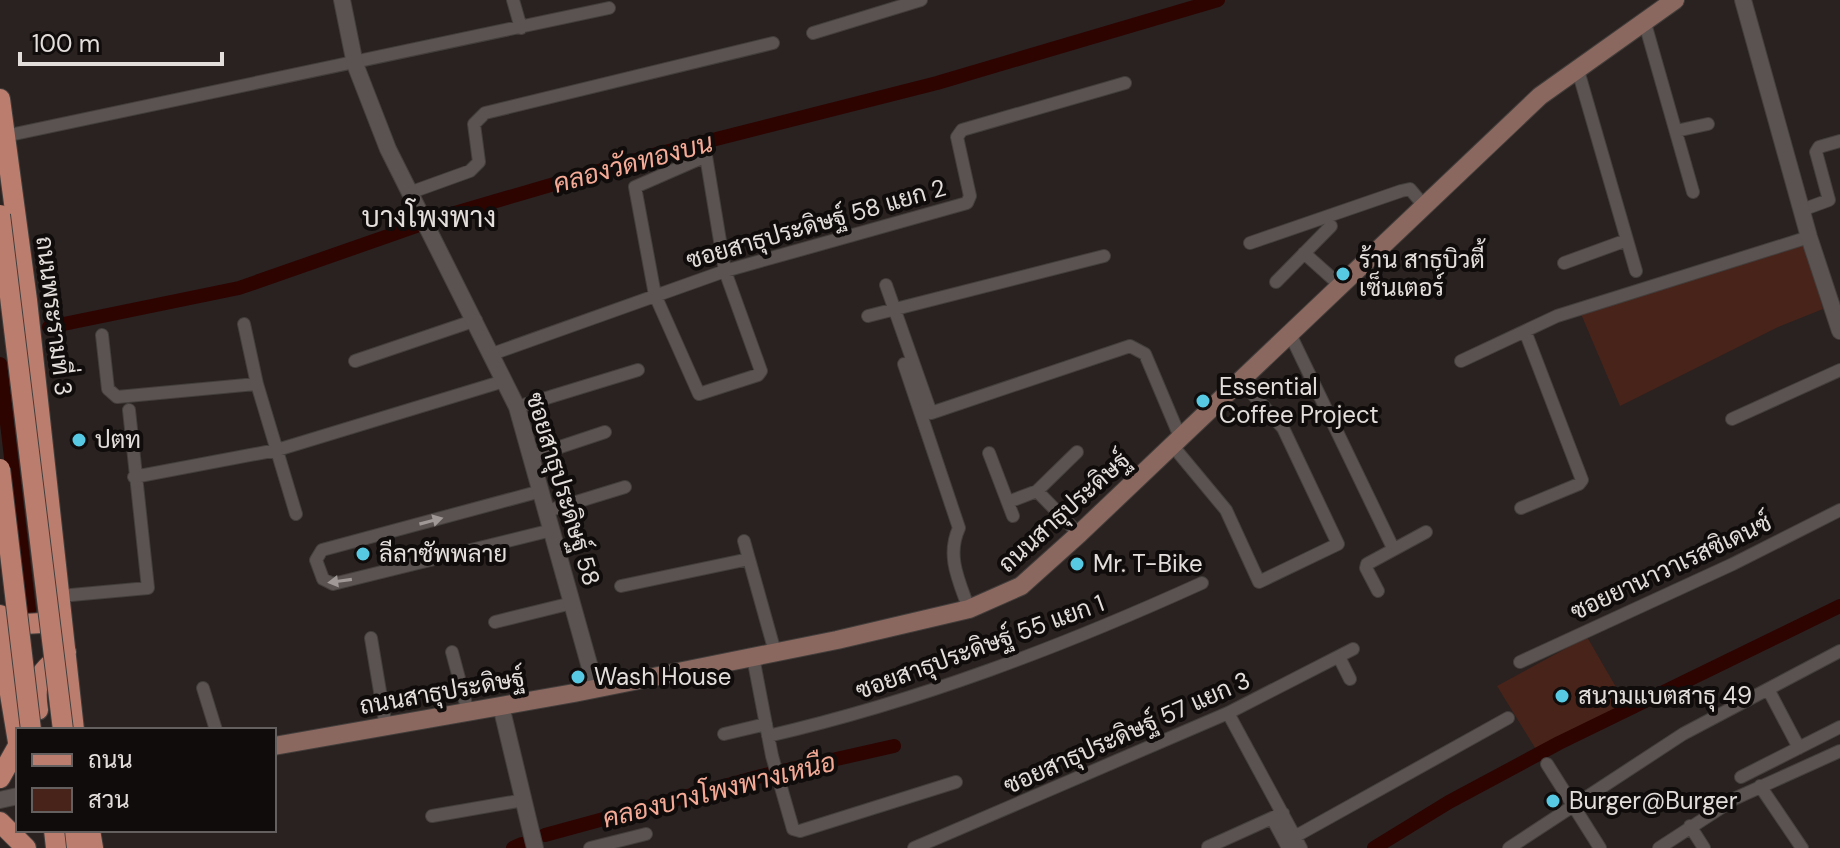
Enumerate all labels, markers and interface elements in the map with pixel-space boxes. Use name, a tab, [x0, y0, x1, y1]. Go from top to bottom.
scale bar	[20, 16, 222, 66]
text: 100 m	[32, 28, 100, 59]
water label: คลองวัดทองบน	[549, 125, 717, 201]
street label: ซอยสาธุประดิษฐ์ 58 แยก 2	[683, 172, 949, 276]
district label: บางโพงพาง	[362, 198, 496, 236]
street label: ถนนพระรามที่ 3	[29, 234, 85, 398]
place label: ร้าน สาธุบิวตี้ เซ็นเตอร์	[1359, 238, 1487, 303]
marker: ร้าน สาธุบิวตี้ เซ็นเตอร์	[1334, 265, 1352, 283]
place label: Essential Coffee Project	[1219, 371, 1379, 430]
street label: ซอยสาธุประดิษฐ์ 58	[518, 389, 608, 589]
marker: Essential Coffee Project	[1194, 392, 1212, 410]
place label: ปตท	[95, 424, 141, 455]
marker: ปตท	[70, 431, 88, 449]
street label: ถนนสาธุประดิษฐ์	[991, 444, 1137, 580]
street label: ซอยยานาวาเรสซิเดนซ์	[1565, 506, 1776, 627]
one-way arrow	[419, 514, 444, 526]
place label: ลีลาซัพพลาย	[379, 538, 507, 569]
marker: ลีลาซัพพลาย	[354, 545, 372, 563]
place label: Mr. T-Bike	[1093, 548, 1203, 579]
marker: Mr. T-Bike	[1068, 555, 1086, 573]
one-way arrow	[328, 574, 353, 587]
street label: ซอยสาธุประดิษฐ์ 55 แยก 1	[851, 587, 1109, 707]
place label: Wash House	[594, 661, 731, 692]
street label: ถนนสาธุประดิษฐ์	[357, 662, 527, 722]
street label: ซอยสาธุประดิษฐ์ 57 แยก 3	[999, 664, 1255, 802]
marker: Wash House	[569, 668, 587, 686]
place label: สนามแบตสาธุ 49	[1578, 680, 1752, 712]
marker: สนามแบตสาธุ 49	[1553, 687, 1571, 705]
legend	[16, 728, 276, 832]
text: ถนน	[88, 744, 133, 775]
water label: คลองบางโพงพางเหนือ	[599, 745, 839, 835]
text: สวน	[88, 784, 130, 815]
place label: Burger@Burger	[1569, 785, 1738, 816]
marker: Burger@Burger	[1544, 792, 1562, 810]

